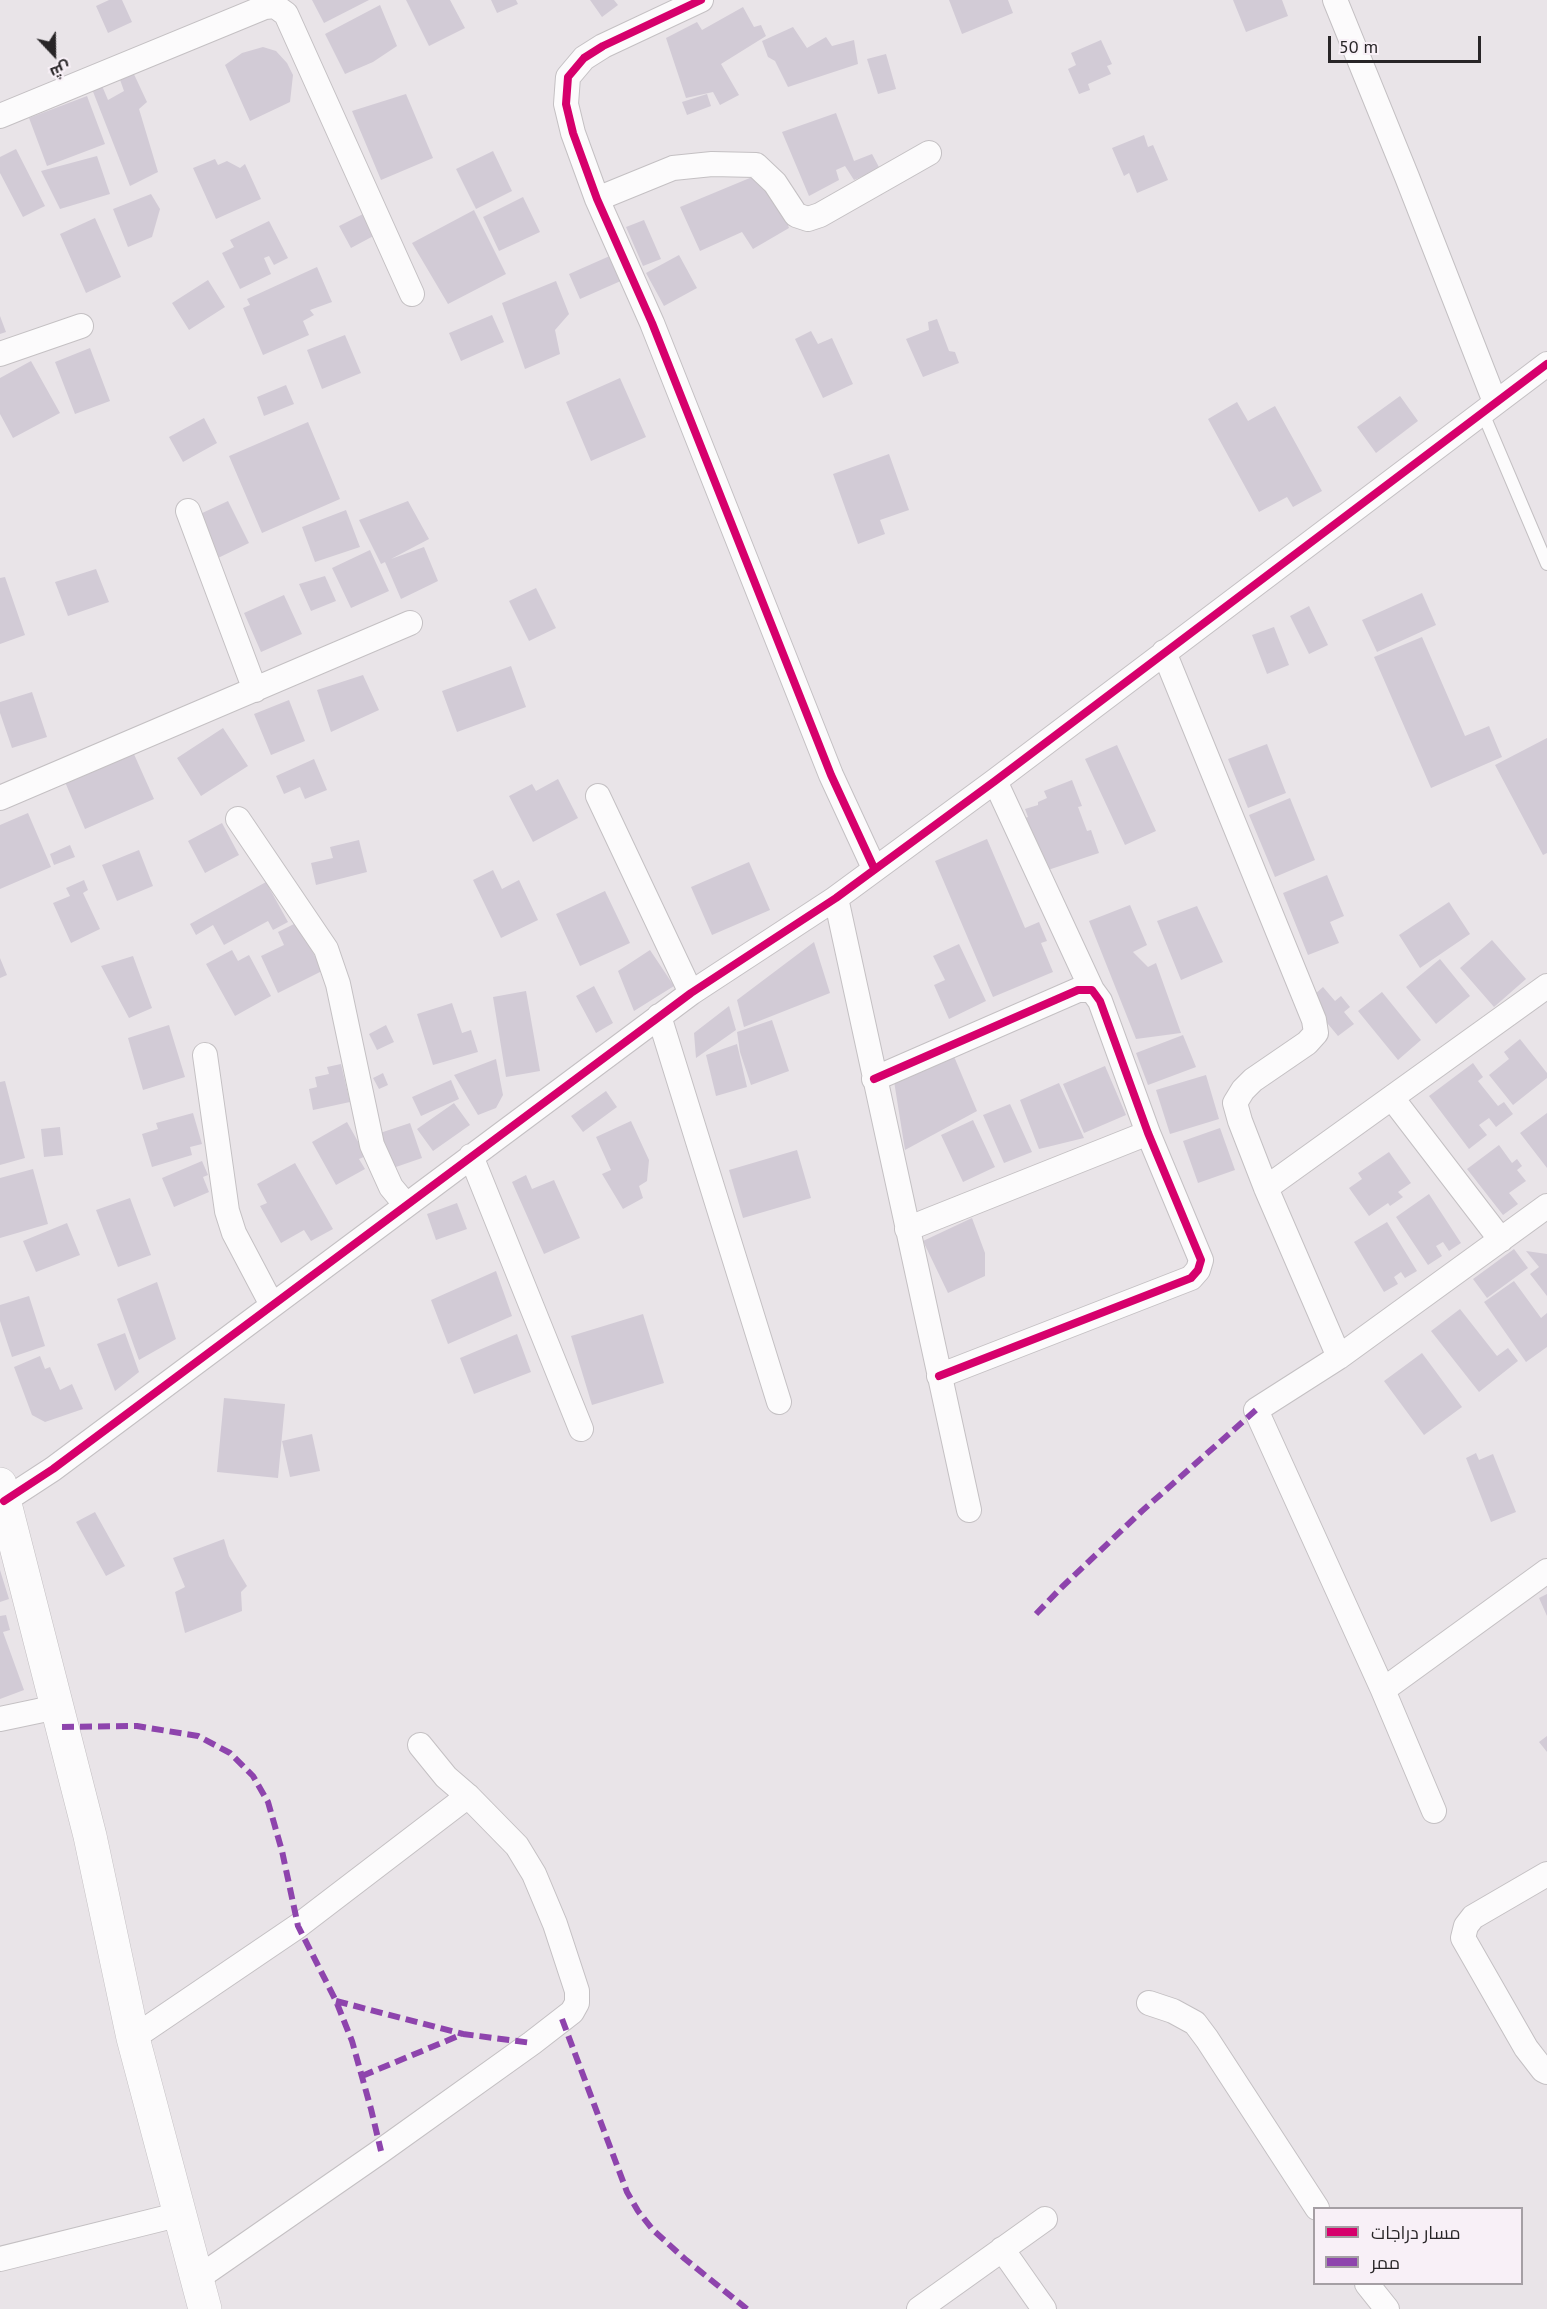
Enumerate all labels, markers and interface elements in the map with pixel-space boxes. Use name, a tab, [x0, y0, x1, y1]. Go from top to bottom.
north arrow	[24, 24, 84, 84]
scale bar	[1331, 24, 1484, 62]
text: 50 m	[1339, 35, 1378, 58]
text: ش	[47, 58, 74, 84]
legend	[1313, 2207, 1523, 2285]
text: مسار دراجات	[1371, 2221, 1461, 2244]
text: ممر	[1371, 2251, 1400, 2274]

